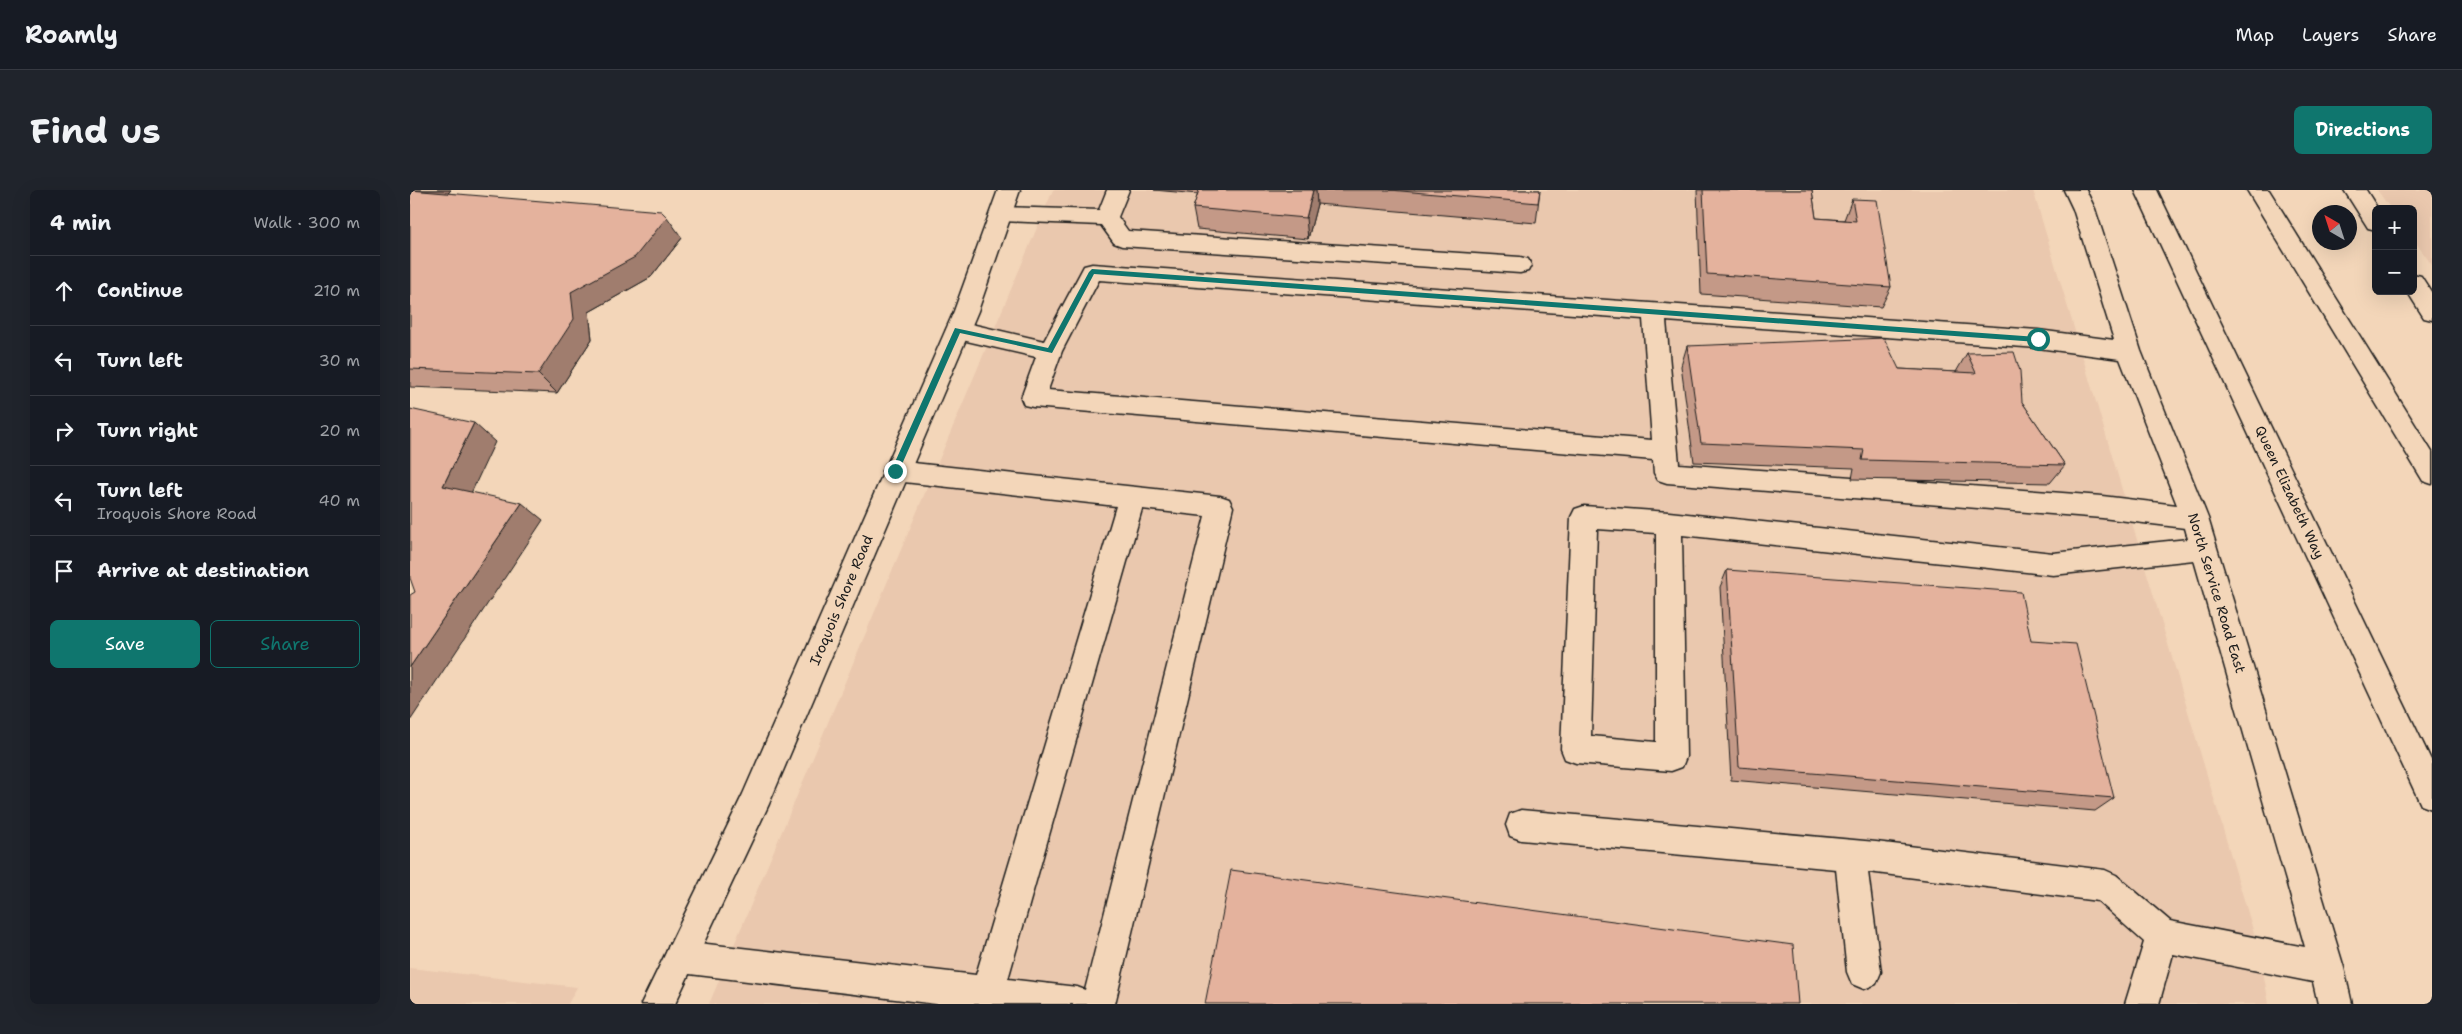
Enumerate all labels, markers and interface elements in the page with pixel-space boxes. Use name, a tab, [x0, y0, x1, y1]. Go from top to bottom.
text: Roamly	[25, 19, 118, 51]
text: Map	[2236, 23, 2274, 47]
text: Layers	[2302, 23, 2359, 47]
text: Share	[2387, 23, 2437, 47]
button: Directions	[2294, 106, 2432, 154]
text: Find us	[30, 107, 161, 154]
north arrow	[2312, 205, 2357, 250]
map controls	[2372, 205, 2417, 295]
button: +	[2372, 205, 2417, 250]
text: 4 min	[50, 209, 111, 237]
text: Walk · 300 m	[253, 212, 360, 233]
button: −	[2372, 250, 2417, 295]
icon: ahead	[50, 277, 78, 305]
text: Continue	[97, 278, 183, 303]
text: 210 m	[313, 280, 360, 301]
route start	[2027, 328, 2050, 351]
icon: left	[50, 347, 78, 375]
text: Turn left	[97, 348, 183, 373]
text: 30 m	[319, 350, 360, 371]
icon: right	[50, 417, 78, 445]
text: Turn right	[97, 418, 198, 443]
text: 20 m	[319, 420, 360, 441]
street label: Queen Elizabeth Way	[2251, 423, 2329, 561]
route end	[884, 460, 907, 483]
text: Turn left	[97, 478, 183, 503]
icon: left	[50, 487, 78, 515]
text: 40 m	[318, 490, 360, 511]
text: Iroquois Shore Road	[97, 503, 257, 524]
street label: North Service Road East	[2184, 511, 2250, 675]
street label: Iroquois Shore Road	[805, 532, 877, 668]
icon: arrive	[50, 557, 78, 585]
text: Arrive at destination	[97, 558, 309, 583]
button: Save	[50, 620, 200, 668]
button: Share	[210, 620, 360, 668]

